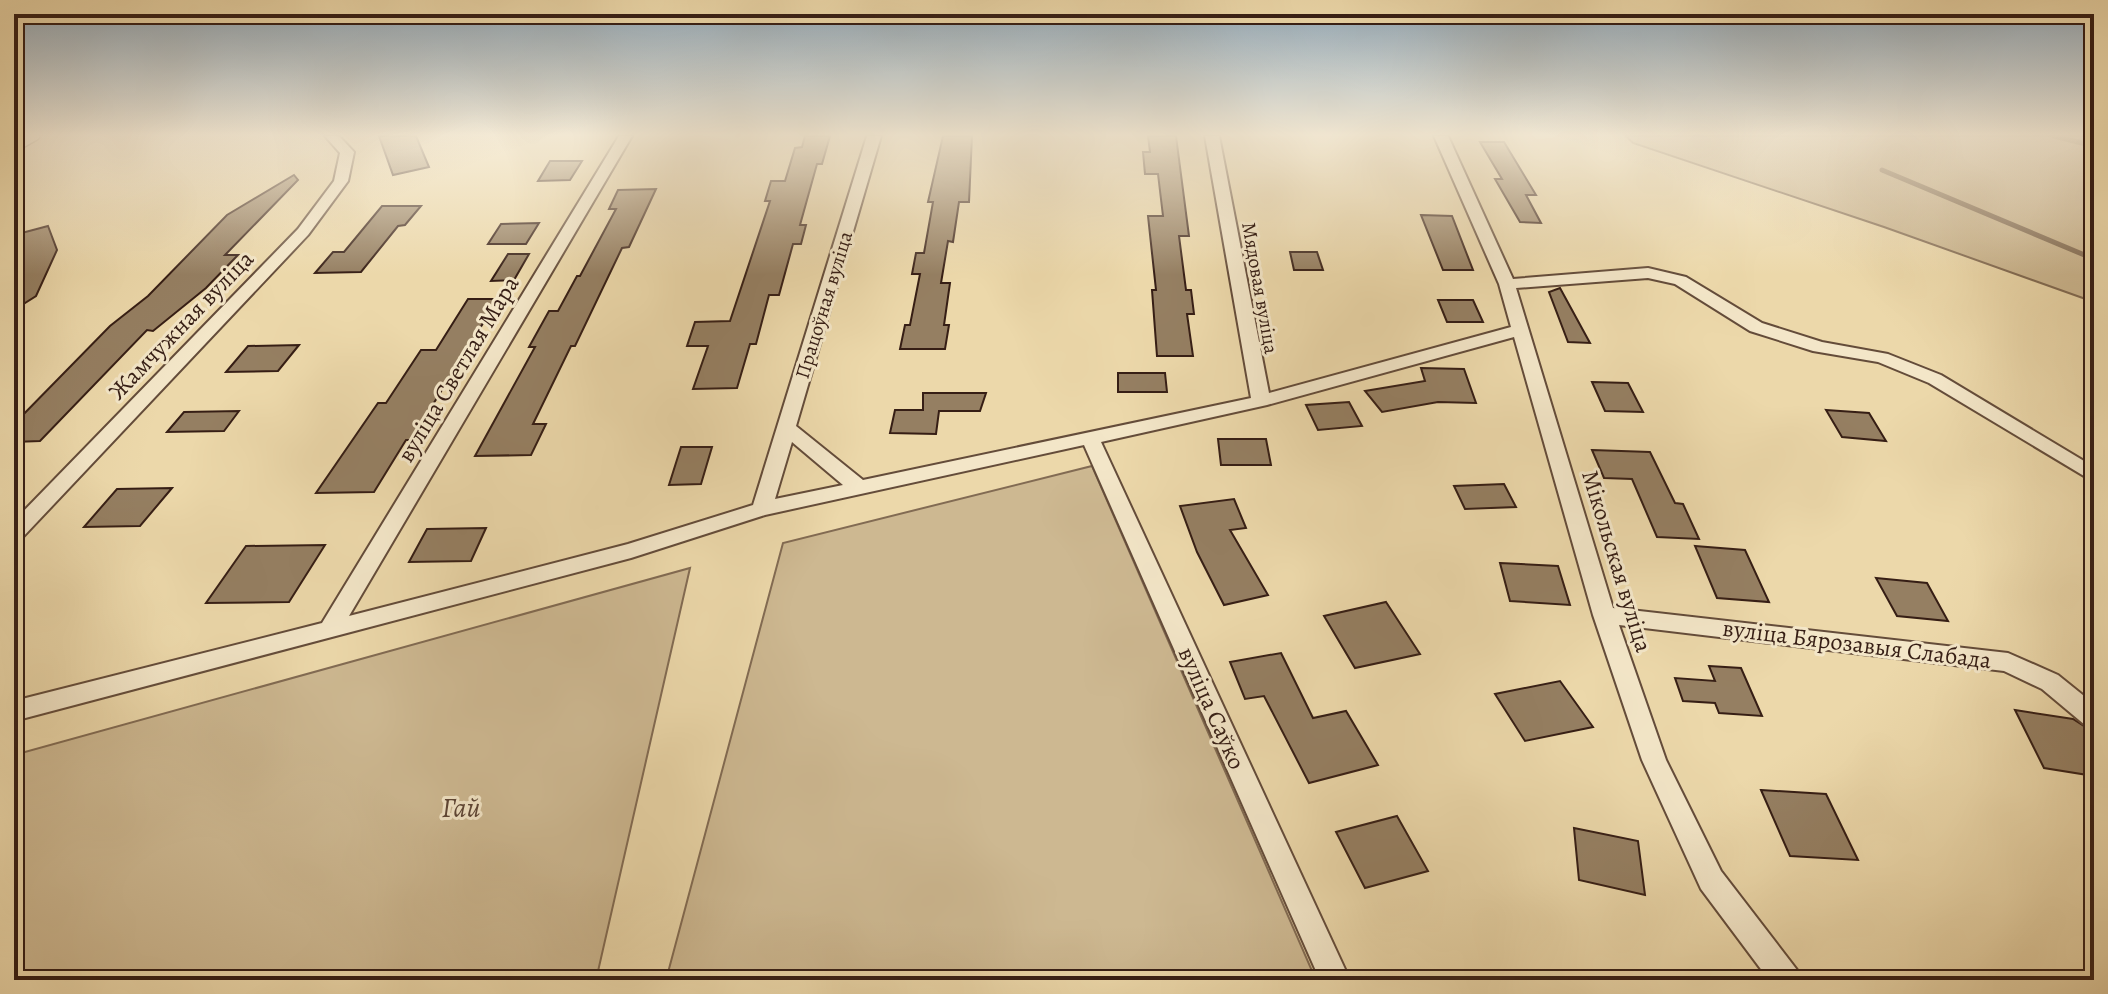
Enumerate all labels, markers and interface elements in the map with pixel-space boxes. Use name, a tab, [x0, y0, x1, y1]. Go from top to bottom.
street label: Мядовая вуліца	[1235, 220, 1285, 357]
street label: Працоўная вуліца	[789, 227, 859, 382]
street label: Жамчужная вуліца	[101, 243, 261, 407]
street label: вуліца Светлая Мара	[390, 270, 526, 468]
street label: Мікольская вуліца	[1574, 466, 1660, 656]
street label: вуліца Бярозавыя Слабада	[1721, 612, 1993, 676]
street label: вуліца Саўко	[1171, 642, 1253, 774]
park label: Гай	[442, 789, 480, 827]

